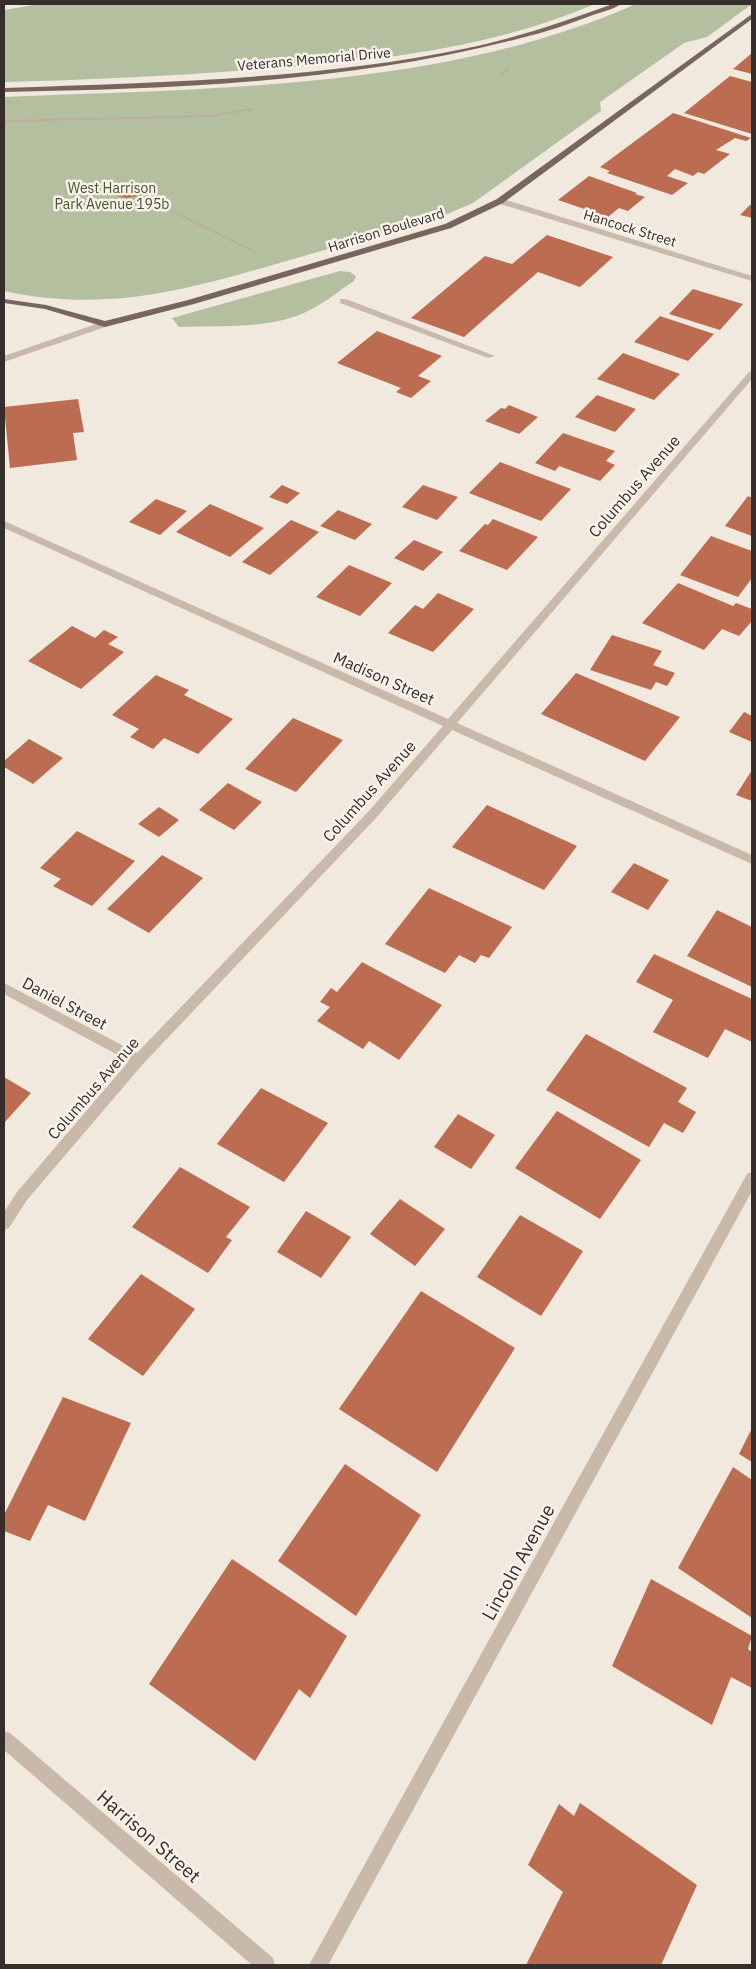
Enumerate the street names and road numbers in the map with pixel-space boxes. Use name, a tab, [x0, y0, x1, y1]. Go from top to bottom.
street label: Veterans Memorial Drive	[237, 43, 392, 75]
street label: Harrison Boulevard	[326, 204, 446, 256]
street label: Hancock Street	[581, 205, 679, 251]
street label: Columbus Avenue	[584, 430, 684, 541]
street label: Madison Street	[330, 647, 438, 709]
street label: Columbus Avenue	[318, 736, 420, 846]
street label: Daniel Street	[19, 972, 111, 1034]
street label: Columbus Avenue	[43, 1032, 143, 1143]
street label: Lincoln Avenue	[476, 1500, 560, 1624]
street label: Harrison Street	[92, 1784, 206, 1888]

